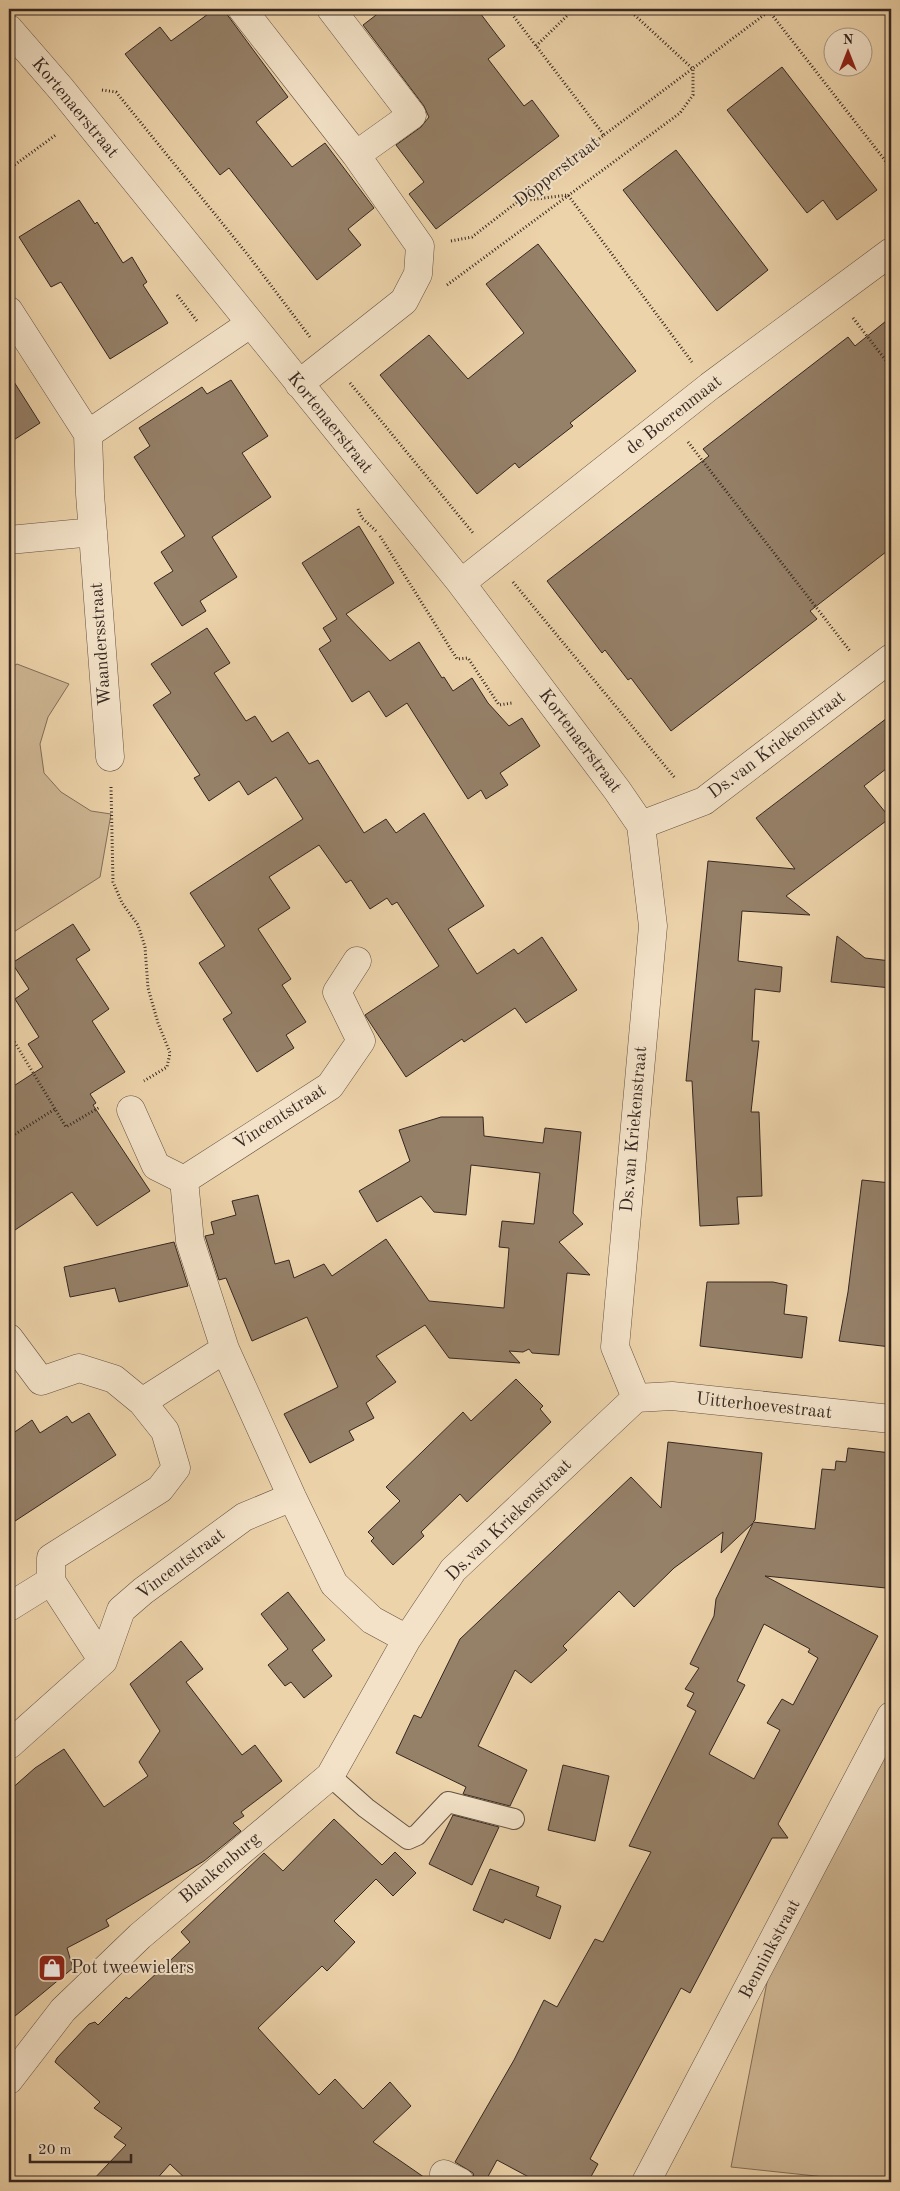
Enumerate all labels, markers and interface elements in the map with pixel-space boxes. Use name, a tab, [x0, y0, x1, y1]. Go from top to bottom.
north arrow	[822, 28, 872, 78]
text: N	[843, 33, 854, 47]
street label: Kortenaerstraat	[28, 55, 122, 161]
street label: Döpperstraat	[511, 133, 603, 211]
street label: Kortenaerstraat	[284, 369, 376, 477]
street label: de Boerenmaat	[623, 372, 725, 458]
street label: Waandersstraat	[88, 582, 114, 706]
street label: Kortenaerstraat	[535, 686, 625, 796]
street label: Ds.van Kriekenstraat	[705, 688, 849, 802]
street label: Ds.van Kriekenstraat	[618, 1045, 650, 1213]
street label: Vincentstraat	[231, 1081, 329, 1153]
street label: Uitterhoevestraat	[695, 1390, 833, 1422]
street label: Ds.van Kriekenstraat	[443, 1456, 575, 1584]
street label: Vincentstraat	[133, 1525, 229, 1603]
street label: Blankenburg	[176, 1829, 264, 1907]
street label: Benninkstraat	[736, 1896, 804, 2002]
shop icon: Pot tweewielers	[37, 1953, 67, 1983]
place label: Pot tweewielers	[71, 1959, 194, 1977]
scale bar	[30, 2131, 131, 2163]
text: 20 m	[38, 2143, 72, 2158]

